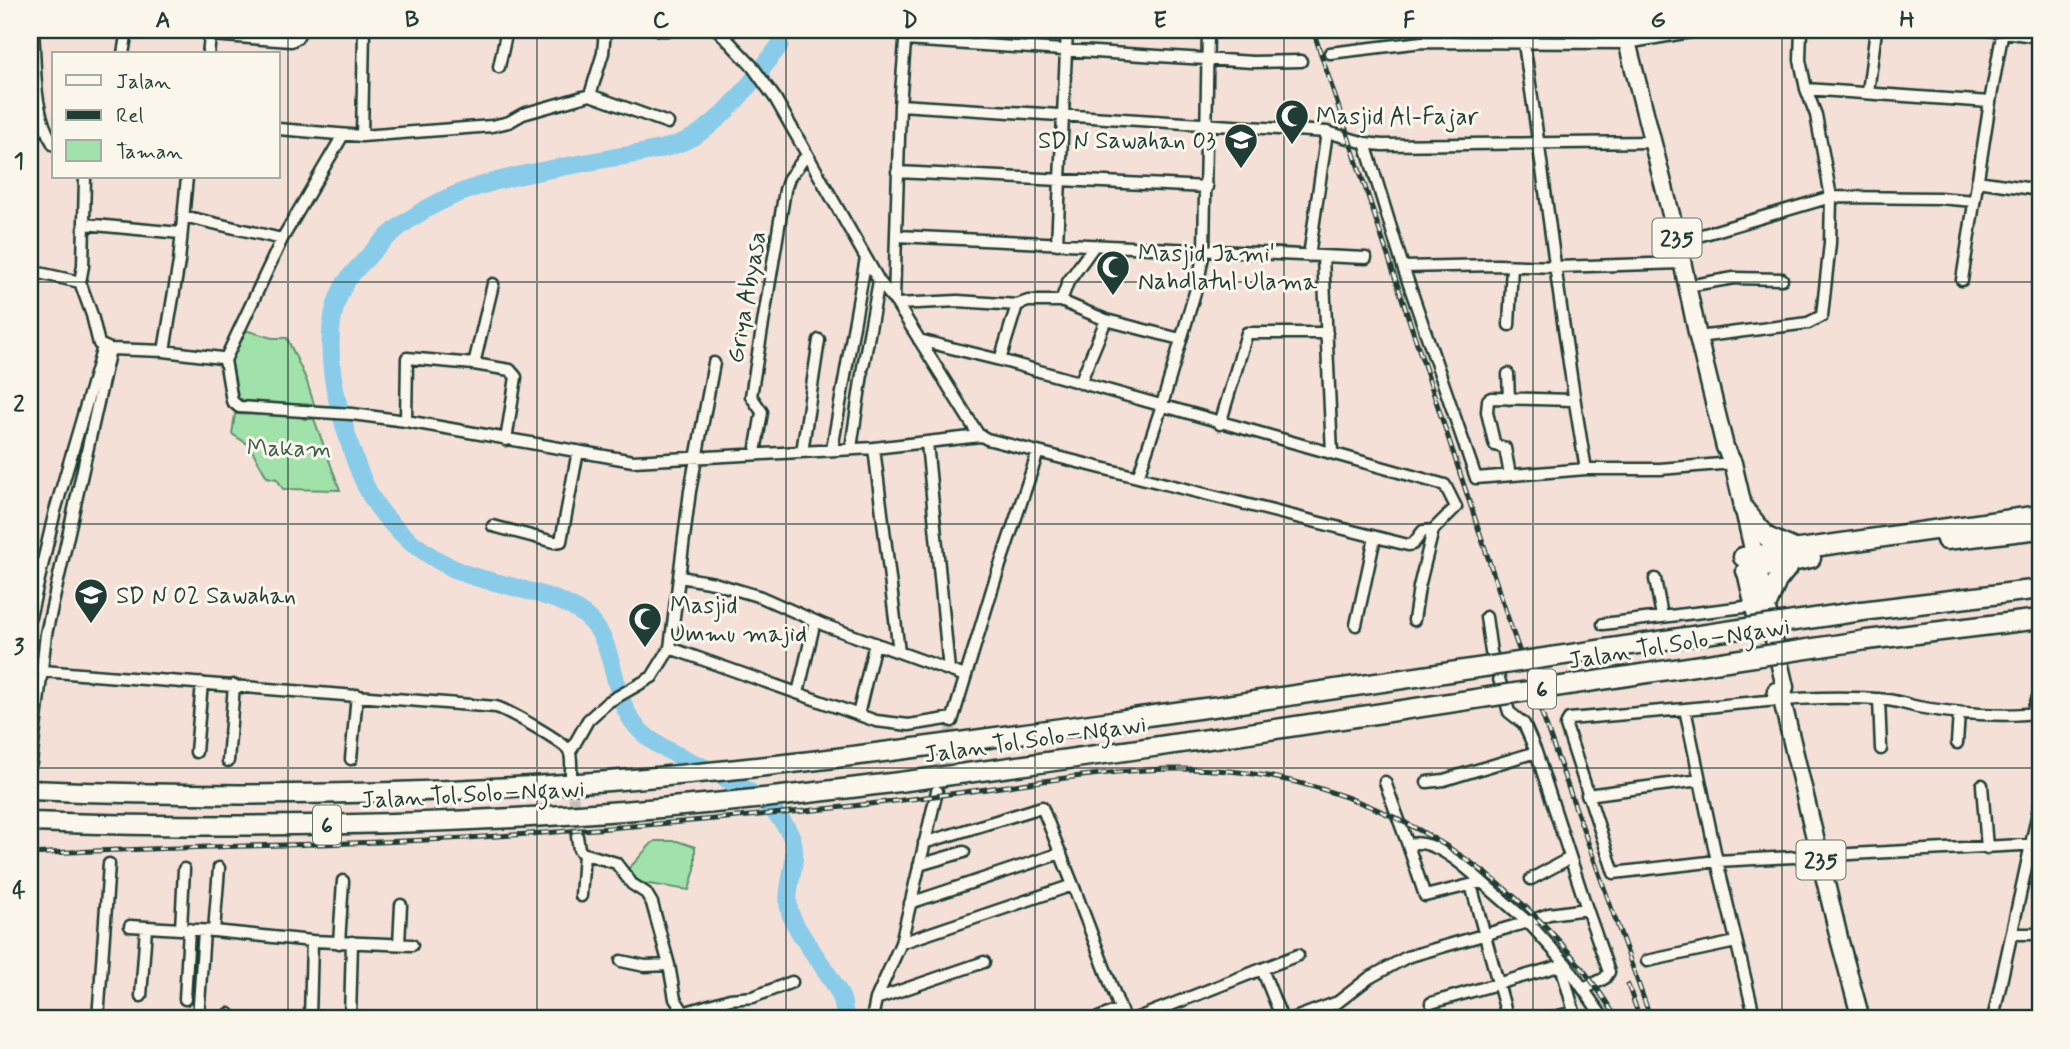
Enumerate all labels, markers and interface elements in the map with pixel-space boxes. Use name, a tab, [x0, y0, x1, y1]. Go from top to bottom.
text: A	[155, 6, 171, 36]
text: B	[405, 6, 420, 36]
text: C	[653, 6, 670, 36]
text: D	[902, 6, 918, 36]
text: E	[1153, 6, 1167, 36]
text: F	[1403, 6, 1415, 36]
text: G	[1650, 6, 1666, 36]
text: H	[1899, 6, 1915, 36]
legend	[52, 52, 280, 178]
text: Jalan	[116, 68, 171, 96]
mosque icon: Masjid Al-Fajar	[1273, 97, 1311, 146]
text: Rel	[116, 102, 144, 130]
place label: Masjid Al-Fajar	[1316, 102, 1479, 133]
school or university icon: SD N Sawahan 03	[1222, 121, 1260, 170]
place label: SD N Sawahan 03	[1038, 126, 1216, 157]
text: Taman	[116, 138, 183, 166]
text: 1	[14, 147, 24, 177]
road number: 235	[1652, 218, 1702, 258]
street label: Griya Abyasa	[721, 229, 774, 366]
place label: Masjid Jami' Nahdlatul Ulama	[1138, 239, 1318, 298]
mosque icon: Masjid Jami' Nahdlatul Ulama	[1094, 248, 1132, 297]
text: 2	[13, 390, 25, 420]
park label: Makam	[247, 434, 331, 465]
school or university icon: SD N 02 Sawahan	[72, 576, 110, 625]
place label: SD N 02 Sawahan	[116, 581, 296, 612]
place label: Masjid Ummu majid	[670, 591, 807, 650]
mosque icon: Masjid Ummu majid	[626, 600, 664, 649]
street label: Jalan Tol Solo–Ngawi	[1566, 612, 1793, 680]
text: 3	[14, 633, 25, 663]
road number: 6	[1528, 670, 1556, 708]
street label: Jalan Tol Solo–Ngawi	[922, 710, 1149, 774]
street label: Jalan Tol Solo–Ngawi	[360, 774, 586, 820]
road number: 6	[313, 806, 341, 845]
road number: 235	[1797, 840, 1846, 880]
text: 4	[12, 876, 26, 906]

